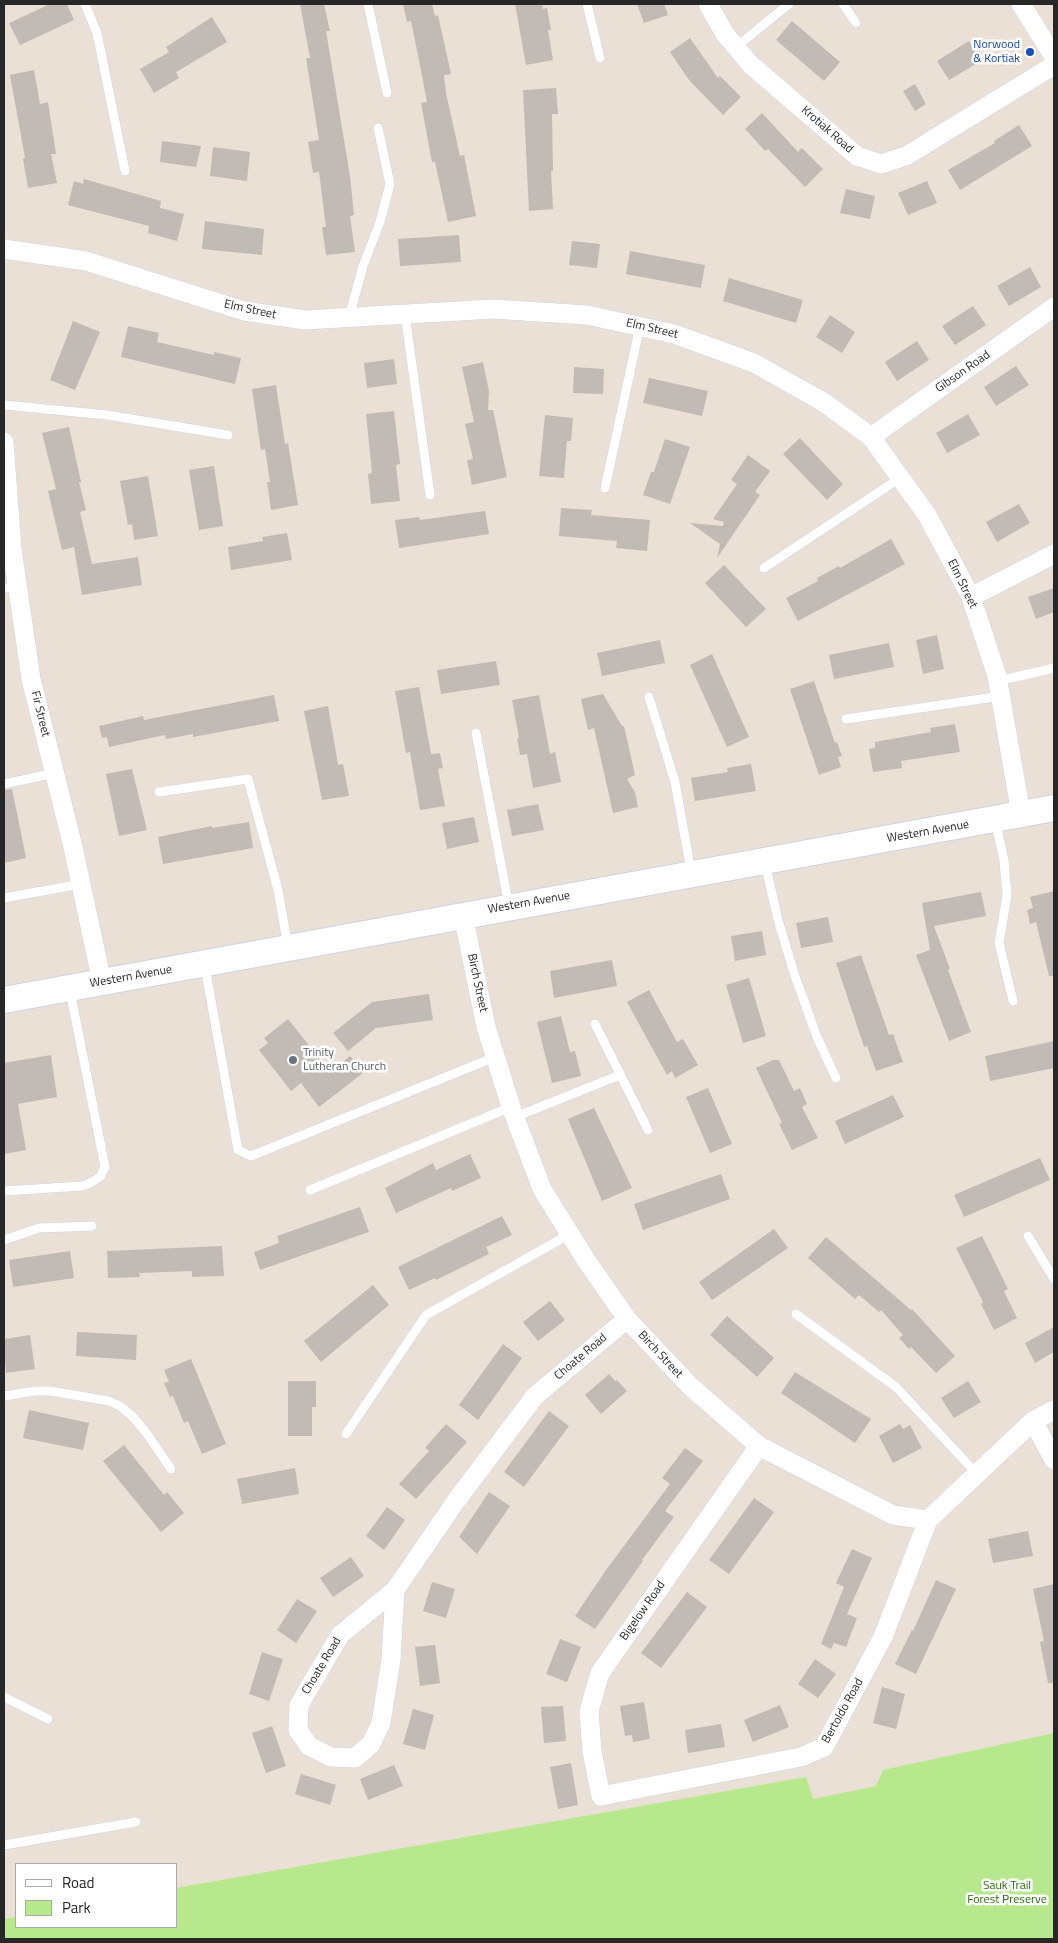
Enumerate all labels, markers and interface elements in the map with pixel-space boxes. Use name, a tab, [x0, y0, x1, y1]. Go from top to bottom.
place label: Norwood & Kortiak	[973, 38, 1020, 66]
marker: Norwood & Kortiak	[1024, 46, 1036, 58]
street label: Krotiak Road	[798, 103, 856, 157]
street label: Elm Street	[223, 297, 277, 323]
street label: Elm Street	[625, 316, 679, 342]
street label: Gibson Road	[933, 348, 993, 396]
street label: Elm Street	[944, 557, 980, 611]
street label: Fir Street	[27, 690, 53, 738]
street label: Western Avenue	[886, 818, 970, 846]
street label: Western Avenue	[487, 889, 571, 917]
street label: Birch Street	[464, 952, 490, 1014]
street label: Western Avenue	[89, 963, 173, 991]
place label: Trinity Lutheran Church	[303, 1046, 386, 1074]
marker: Trinity Lutheran Church	[287, 1054, 299, 1066]
street label: Birch Street	[635, 1328, 685, 1382]
street label: Choate Road	[552, 1331, 610, 1383]
street label: Bigelow Road	[617, 1579, 669, 1643]
street label: Choate Road	[299, 1635, 345, 1697]
street label: Bertoldo Road	[819, 1676, 867, 1746]
legend	[15, 1863, 178, 1928]
text: Road	[62, 1871, 94, 1894]
park label: Sauk Trail Forest Preserve	[967, 1879, 1047, 1907]
text: Park	[62, 1896, 91, 1919]

